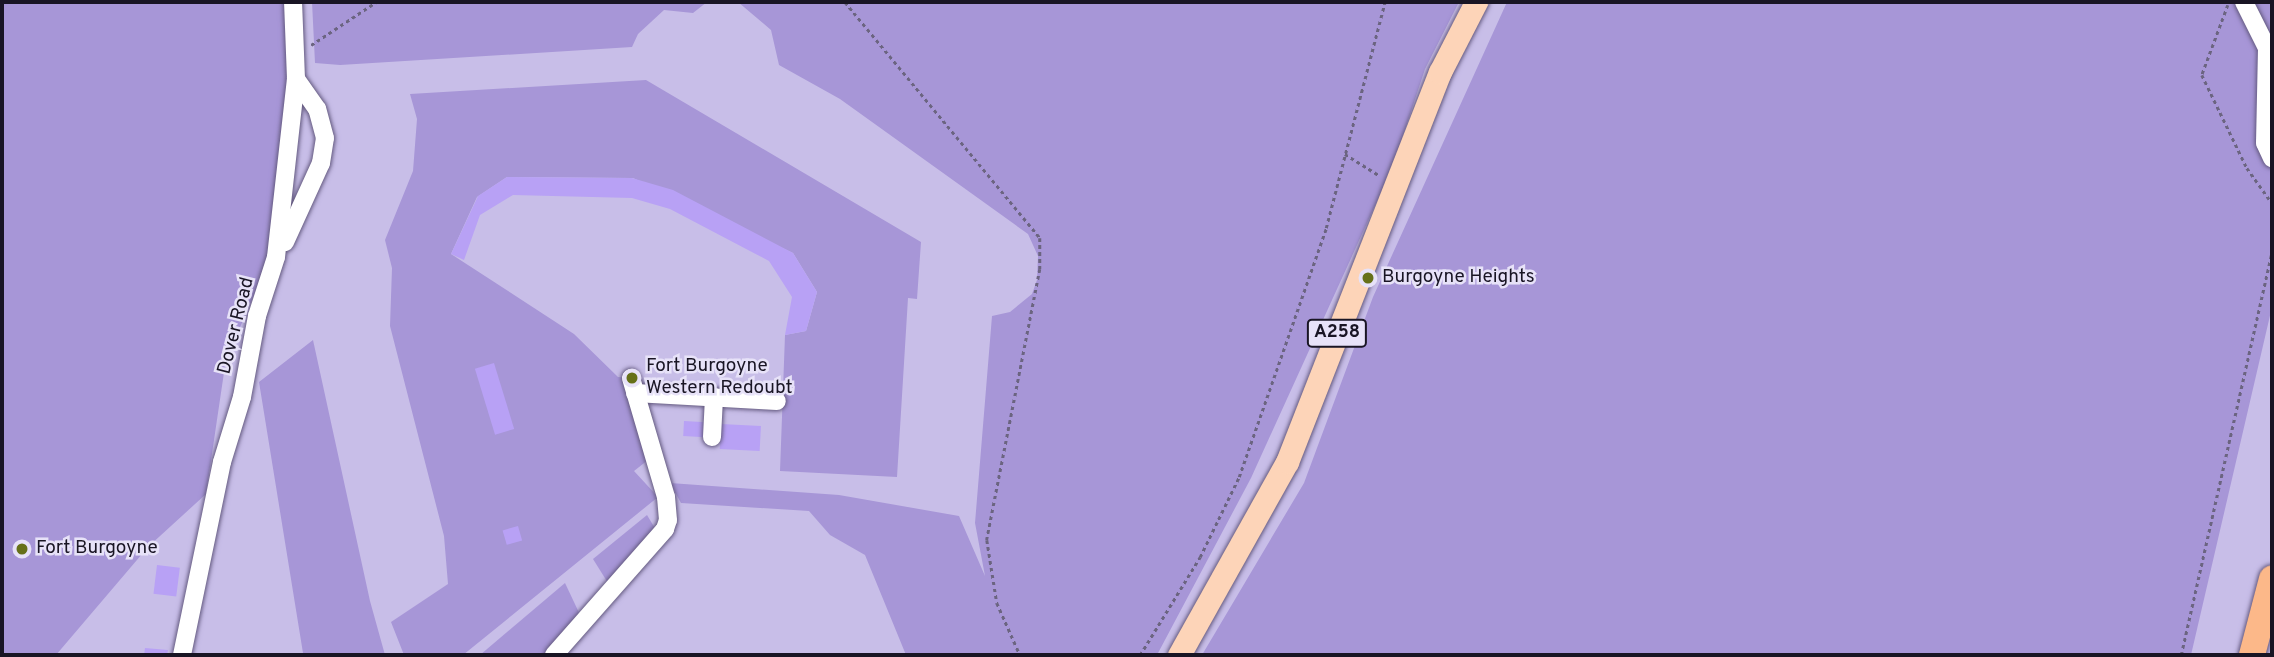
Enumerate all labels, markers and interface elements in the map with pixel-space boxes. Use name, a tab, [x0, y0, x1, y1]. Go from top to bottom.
place label: Burgoyne Heights	[1382, 267, 1535, 289]
marker: Burgoyne Heights	[1360, 270, 1376, 286]
street label: Dover Road	[214, 275, 260, 377]
road number: A258	[1306, 318, 1368, 348]
place label: Fort Burgoyne Western Redoubt	[646, 356, 793, 400]
marker: Fort Burgoyne Western Redoubt	[624, 370, 640, 386]
place label: Fort Burgoyne	[36, 538, 158, 560]
marker: Fort Burgoyne	[14, 541, 30, 557]

